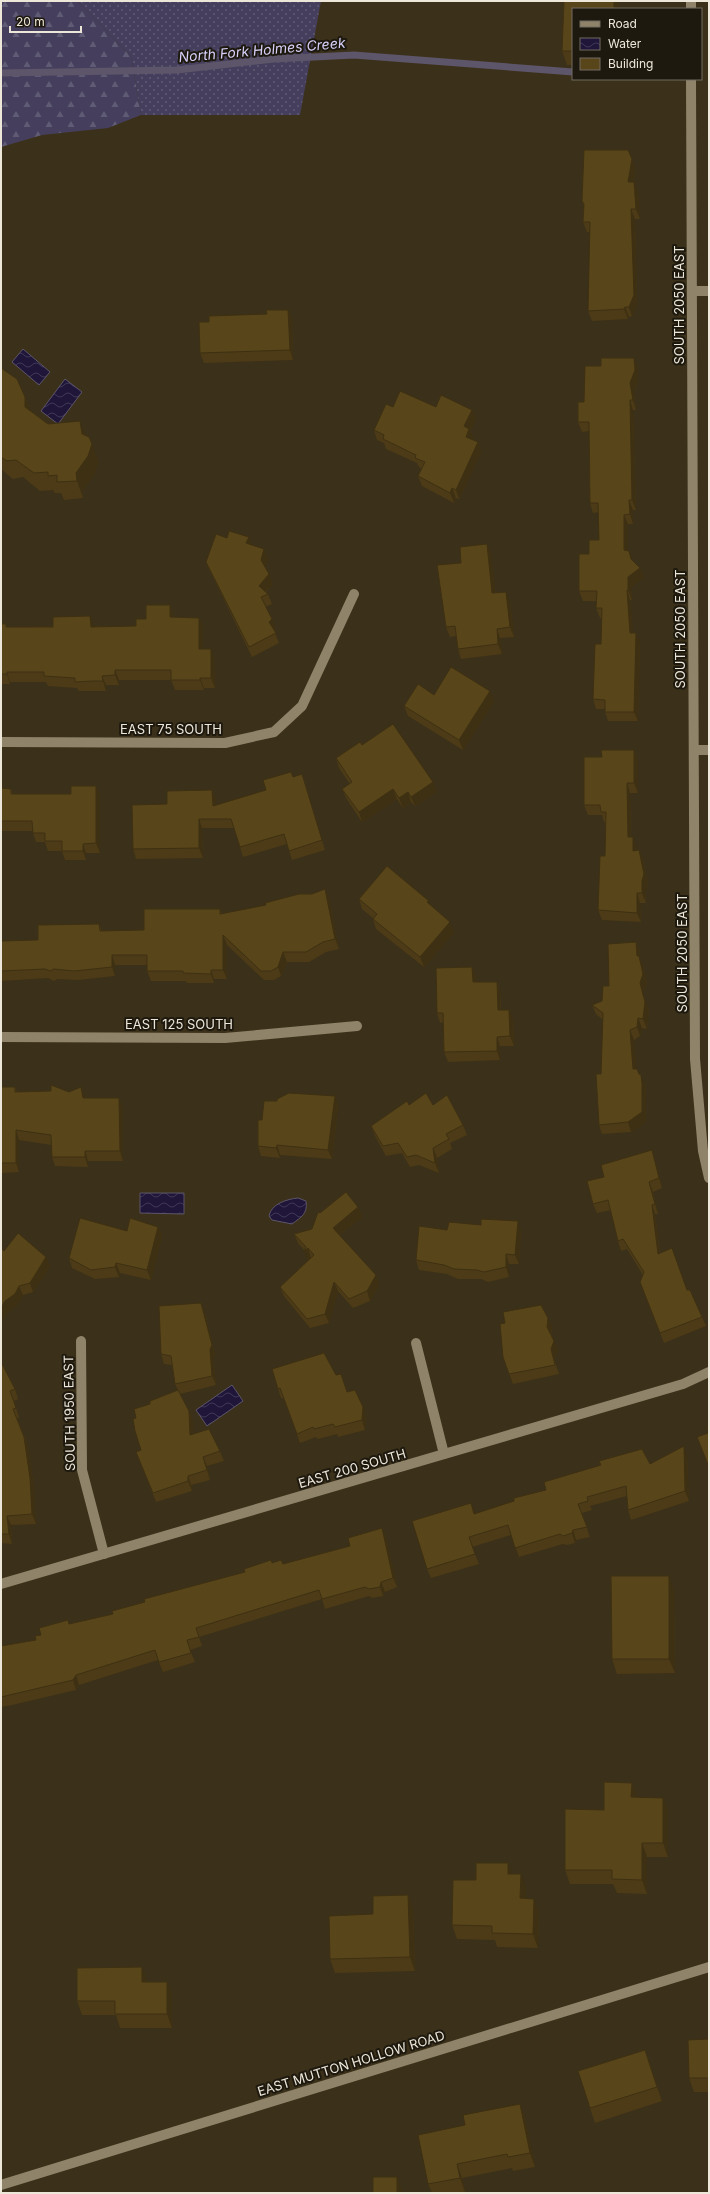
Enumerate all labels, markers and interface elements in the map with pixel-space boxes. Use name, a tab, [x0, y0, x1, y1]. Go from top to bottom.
scale bar	[10, 8, 81, 34]
legend	[572, 8, 702, 80]
text: 20 m	[16, 14, 45, 29]
text: Road	[608, 16, 637, 31]
water label: North Fork Holmes Creek	[178, 34, 346, 65]
text: Water	[608, 36, 642, 51]
text: Building	[608, 56, 653, 71]
street label: SOUTH 2050 EAST	[671, 245, 687, 365]
street label: SOUTH 2050 EAST	[672, 569, 688, 689]
street label: EAST 75 SOUTH	[120, 721, 222, 737]
street label: SOUTH 2050 EAST	[674, 893, 690, 1013]
street label: EAST 125 SOUTH	[125, 1016, 233, 1032]
street label: SOUTH 1950 EAST	[60, 1355, 78, 1471]
street label: EAST 200 SOUTH	[296, 1445, 408, 1491]
street label: EAST MUTTON HOLLOW ROAD	[255, 2027, 447, 2099]

